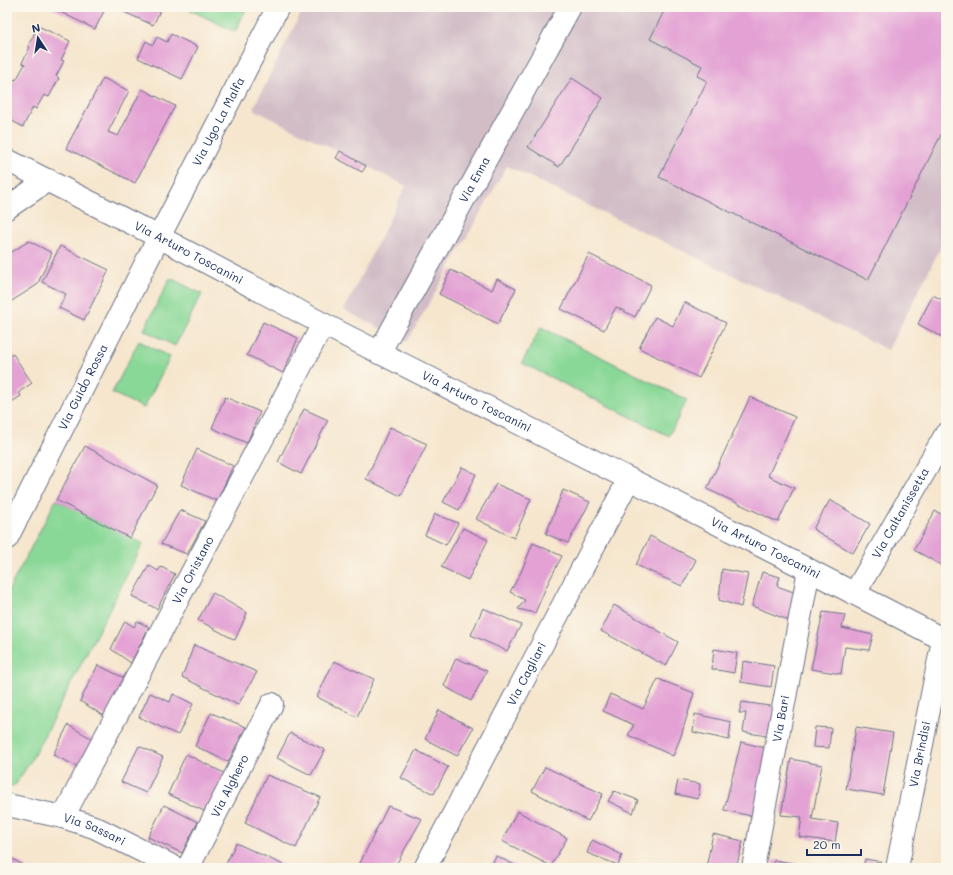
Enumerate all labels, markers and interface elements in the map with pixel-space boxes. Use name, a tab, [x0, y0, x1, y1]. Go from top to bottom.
north arrow	[18, 18, 58, 58]
text: N	[30, 20, 41, 36]
street label: Via Ugo La Malfa	[188, 74, 248, 169]
street label: Via Enna	[455, 153, 493, 205]
street label: Via Arturo Toscanini	[132, 217, 246, 287]
street label: Via Guido Rossa	[54, 341, 111, 432]
street label: Via Arturo Toscanini	[419, 366, 534, 435]
street label: Via Caltanissetta	[868, 464, 932, 561]
street label: Via Arturo Toscanini	[708, 513, 823, 582]
street label: Via Oristano	[168, 533, 217, 606]
street label: Via Cagliari	[503, 639, 549, 708]
street label: Via Bari	[768, 694, 792, 743]
street label: Via Brindisi	[904, 719, 933, 789]
street label: Via Alghero	[206, 752, 252, 820]
street label: Via Sassari	[62, 809, 129, 849]
scale bar	[807, 831, 861, 857]
text: 20 m	[813, 836, 841, 852]

